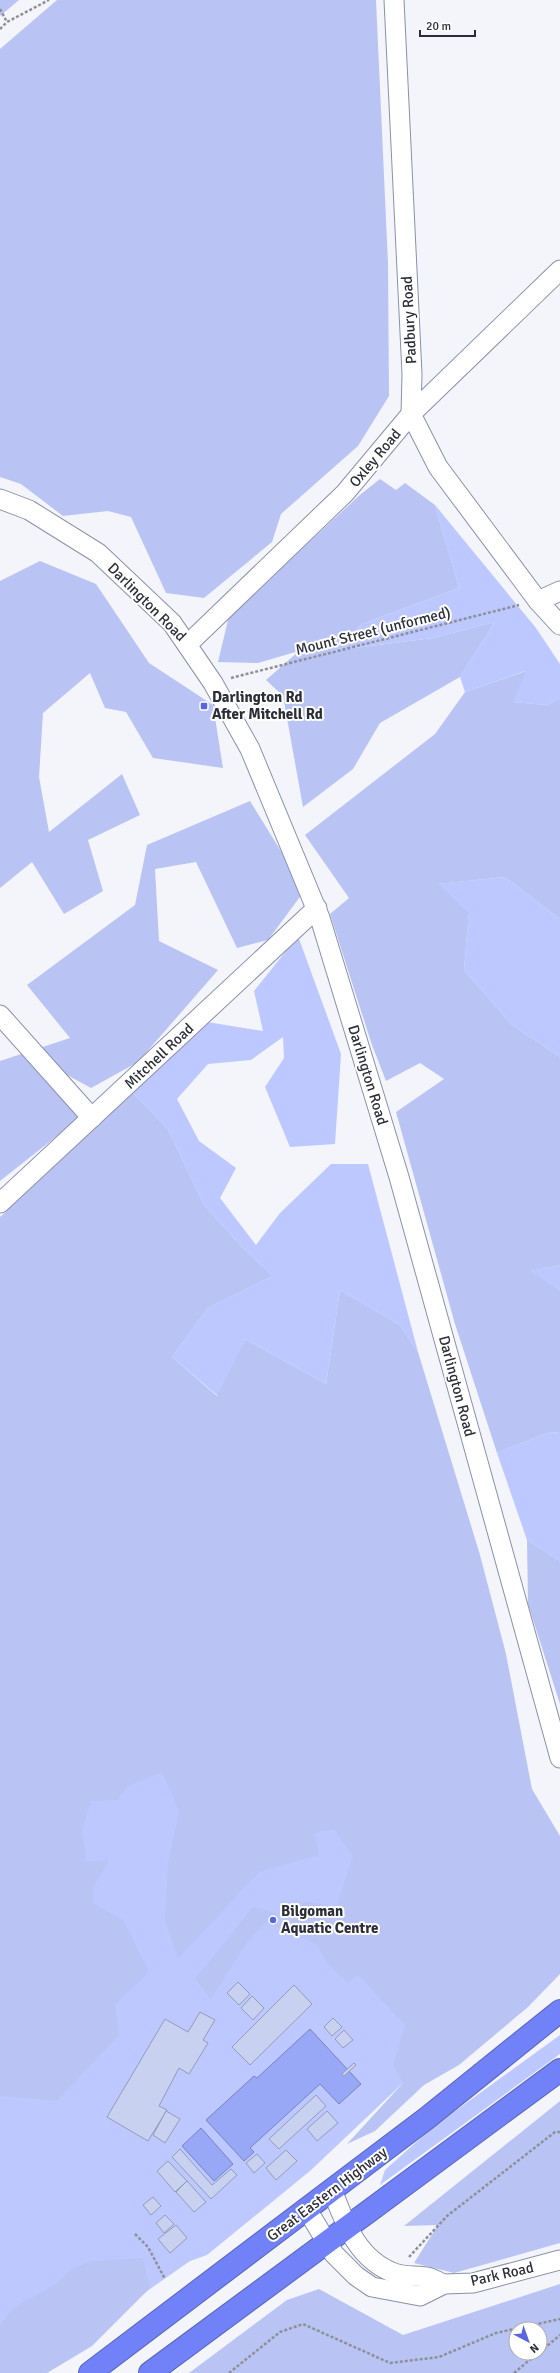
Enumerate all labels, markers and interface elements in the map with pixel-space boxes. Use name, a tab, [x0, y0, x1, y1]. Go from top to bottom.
scale bar	[420, 12, 475, 38]
text: 20 m	[426, 19, 451, 34]
street label: Padbury Road	[398, 275, 420, 364]
street label: Oxley Road	[345, 425, 405, 491]
street label: Darlington Road	[104, 559, 190, 645]
street label: Mount Street (unformed)	[294, 603, 452, 659]
place label: Darlington Rd After Mitchell Rd	[212, 688, 323, 723]
marker: Darlington Rd After Mitchell Rd	[199, 701, 209, 711]
street label: Mitchell Road	[121, 1019, 197, 1093]
street label: Darlington Road	[344, 1023, 392, 1127]
street label: Darlington Road	[435, 1334, 479, 1438]
place label: Bilgoman Aquatic Centre	[281, 1902, 378, 1937]
marker: Bilgoman Aquatic Centre	[268, 1915, 278, 1925]
street label: Great Eastern Highway	[263, 2143, 391, 2245]
street label: Park Road	[469, 2258, 535, 2290]
north arrow	[508, 2321, 548, 2361]
text: N	[527, 2341, 541, 2356]

